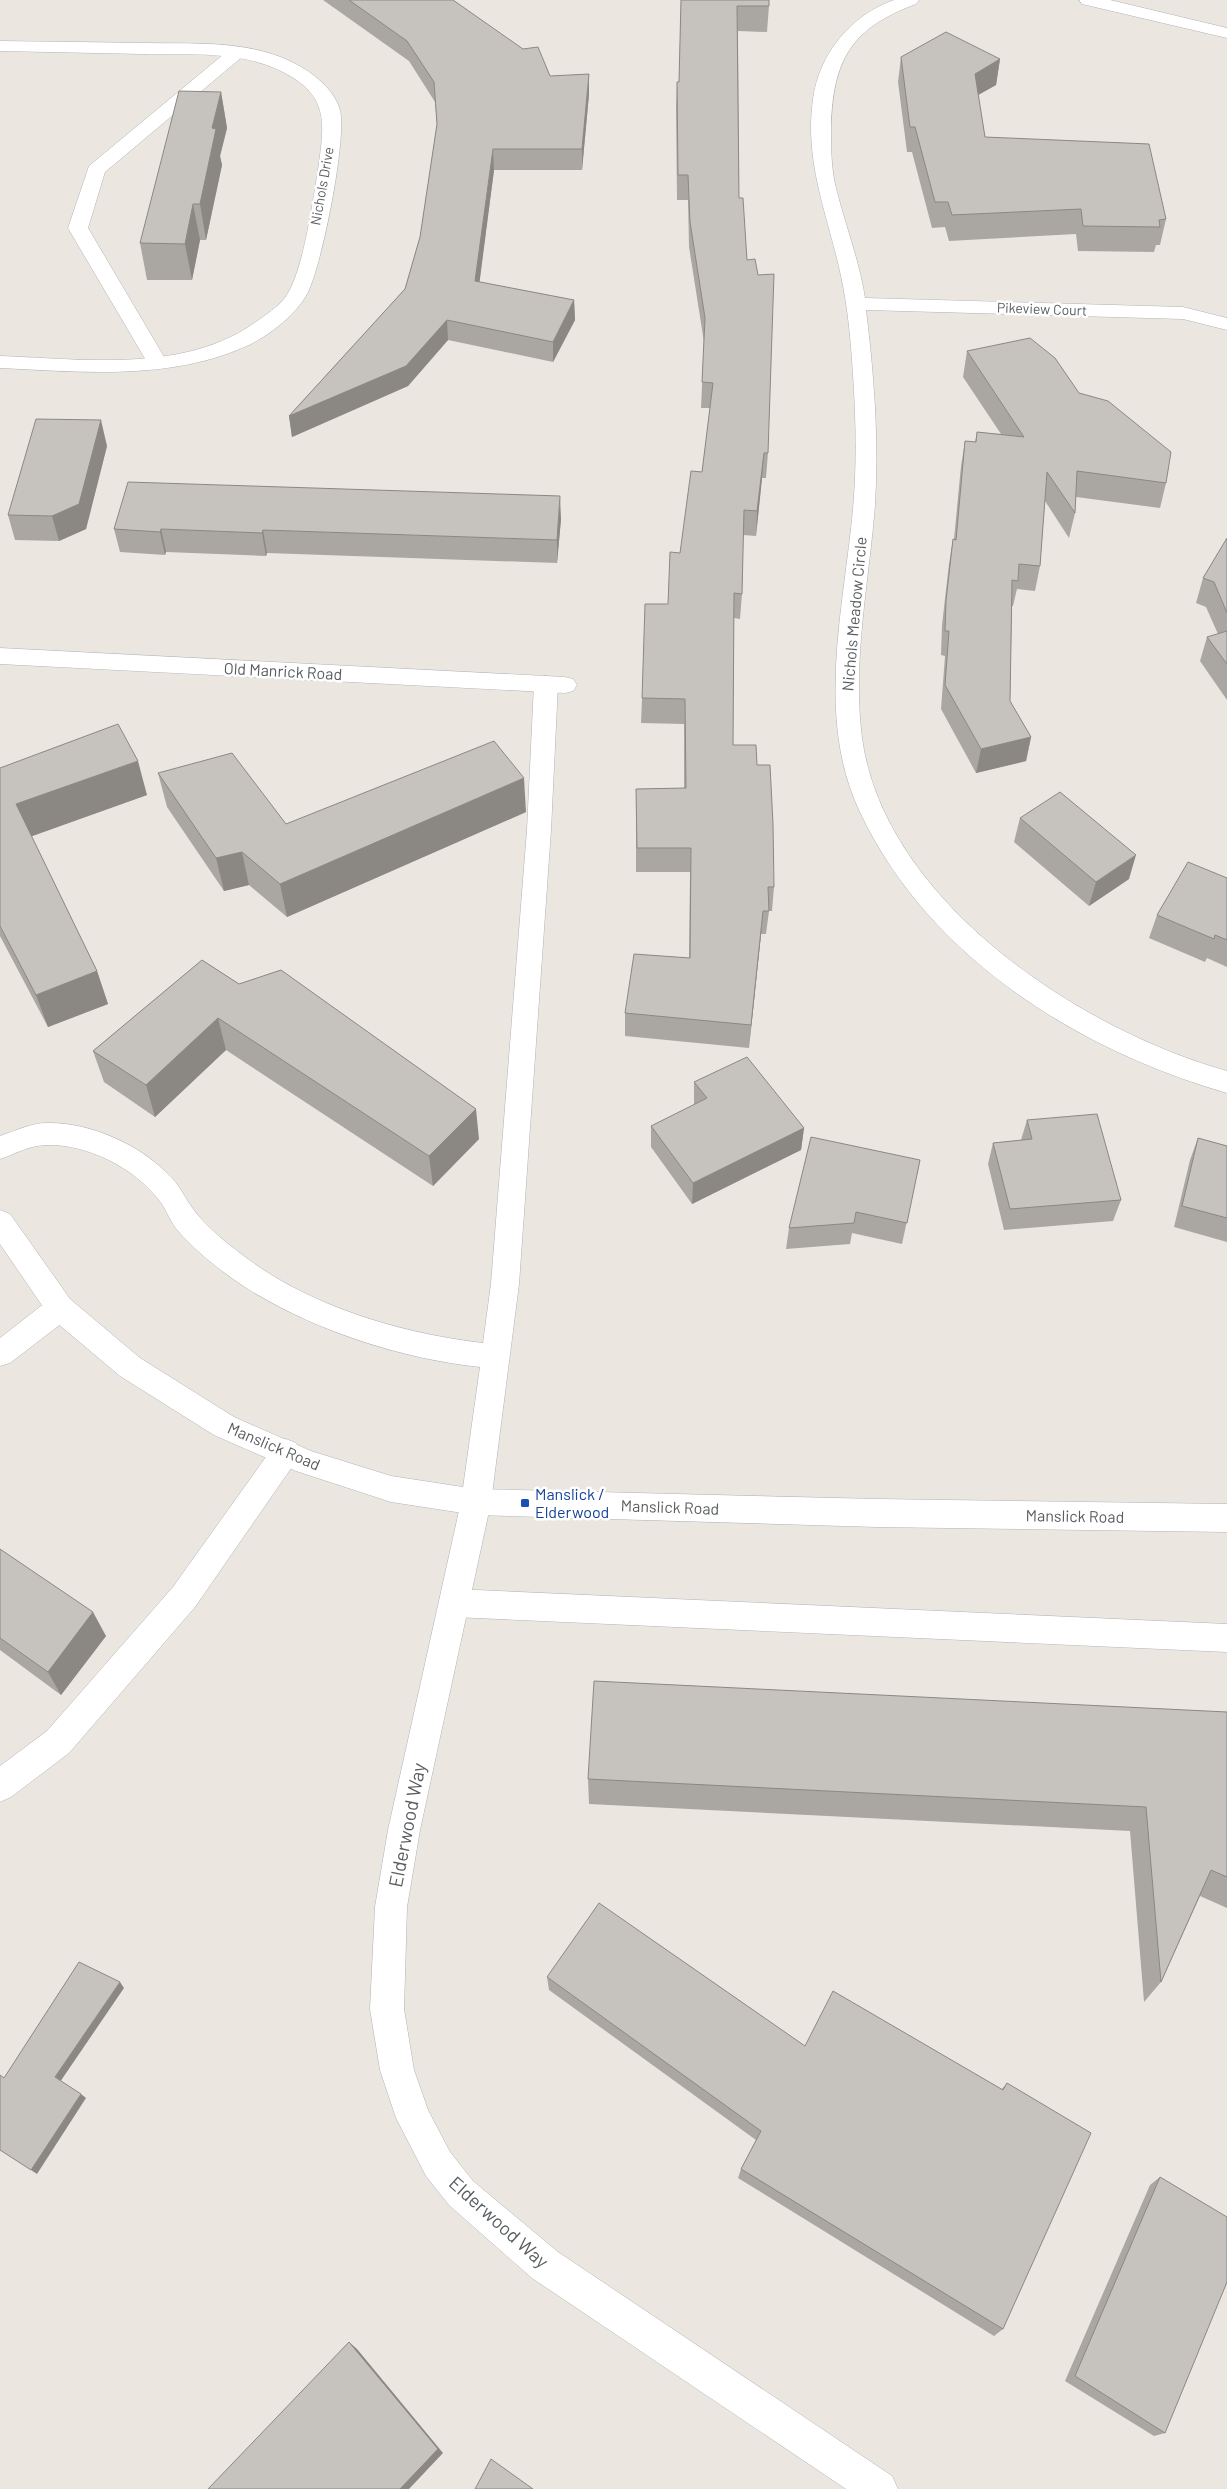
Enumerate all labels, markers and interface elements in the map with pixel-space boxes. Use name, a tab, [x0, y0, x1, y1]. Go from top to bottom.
street label: Nichols Drive	[306, 145, 337, 226]
street label: Pikeview Court	[997, 298, 1087, 319]
street label: Nichols Meadow Circle	[837, 536, 870, 692]
street label: Old Manrick Road	[223, 658, 343, 683]
street label: Manslick Road	[225, 1418, 323, 1474]
place label: Manslick / Elderwood	[535, 1484, 609, 1521]
street label: Manslick Road	[620, 1495, 720, 1518]
marker: Manslick / Elderwood	[519, 1497, 531, 1509]
street label: Manslick Road	[1026, 1505, 1124, 1526]
street label: Elderwood Way	[383, 1761, 430, 1889]
street label: Elderwood Way	[445, 2171, 554, 2273]

